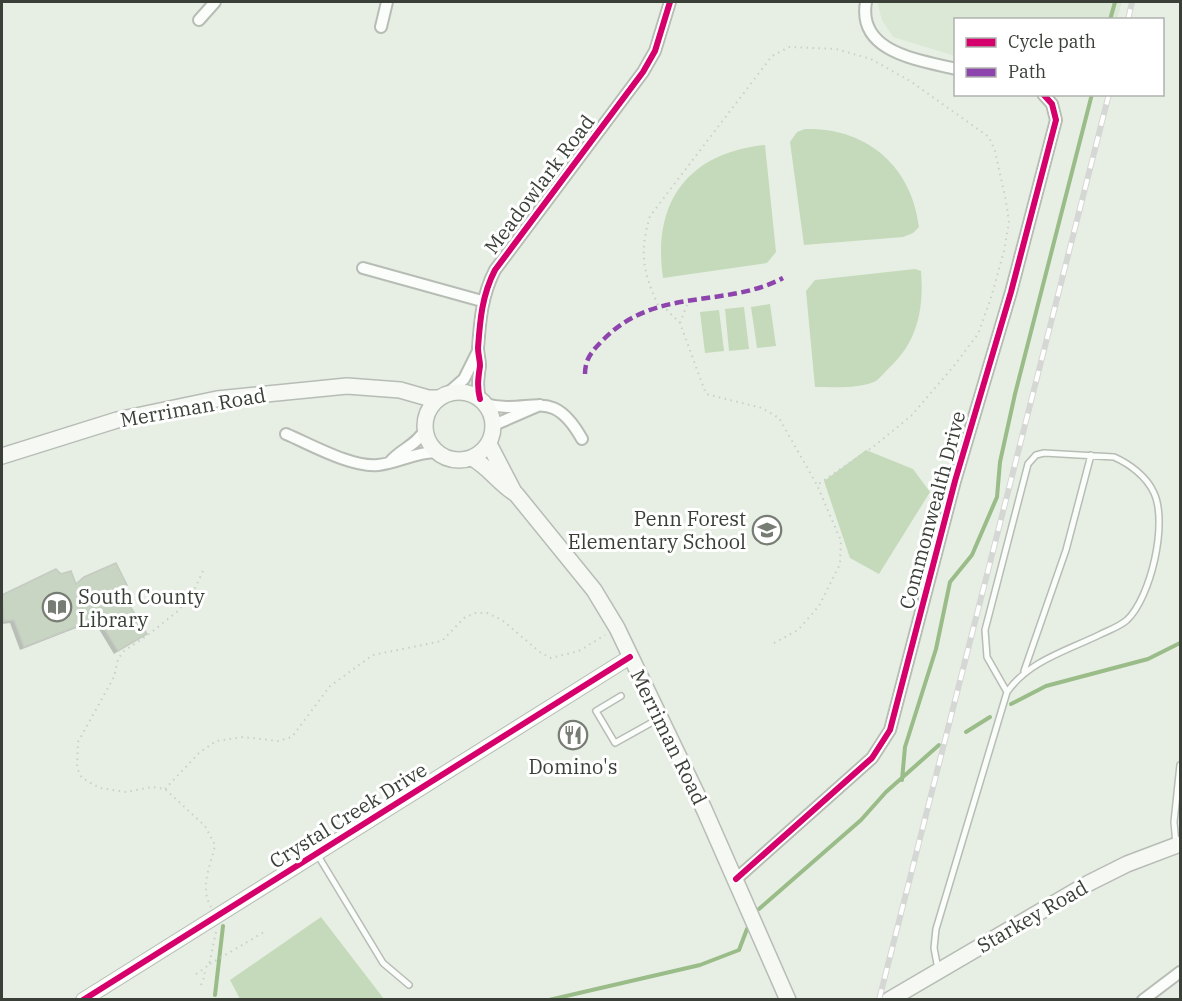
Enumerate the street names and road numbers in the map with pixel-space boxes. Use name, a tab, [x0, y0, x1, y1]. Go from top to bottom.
street label: Meadowlark Road	[478, 109, 600, 259]
street label: Merriman Road	[118, 381, 268, 433]
street label: Commonwealth Drive	[893, 408, 971, 612]
street label: Merriman Road	[625, 665, 713, 809]
street label: Crystal Creek Drive	[264, 756, 432, 874]
street label: Starkey Road	[972, 873, 1092, 959]

